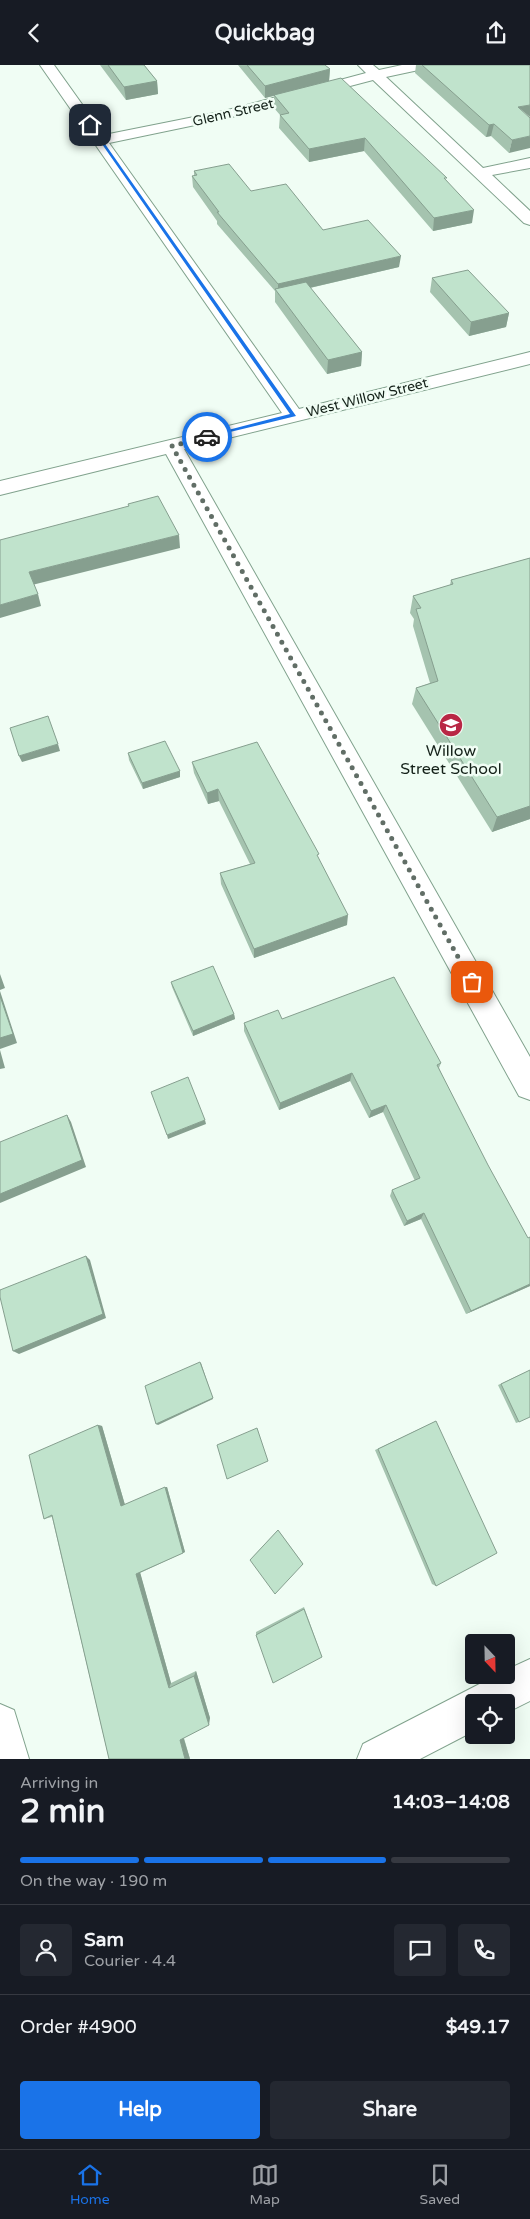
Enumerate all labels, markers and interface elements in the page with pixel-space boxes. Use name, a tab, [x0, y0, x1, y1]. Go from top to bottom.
icon: back	[20, 19, 48, 47]
icon: share	[482, 19, 510, 47]
text: Quickbag	[215, 20, 315, 46]
street label: Glenn Street	[191, 95, 276, 130]
pin	[69, 104, 111, 146]
icon: home	[76, 111, 104, 139]
street label: West Willow Street	[305, 374, 430, 421]
courier	[182, 412, 232, 462]
icon: car	[193, 423, 221, 451]
school or university icon: Willow Street School	[438, 712, 464, 738]
place label: Willow Street School	[400, 741, 502, 779]
pin	[451, 961, 493, 1003]
icon: bag	[458, 968, 486, 996]
north arrow	[465, 1634, 515, 1684]
map controls	[465, 1634, 515, 1744]
button: locate	[465, 1694, 515, 1744]
text: Arriving in	[20, 1773, 98, 1793]
text: 14:03–14:08	[392, 1791, 510, 1813]
text: 2 min	[20, 1793, 105, 1831]
text: On the way · 190 m	[20, 1871, 167, 1891]
button: person	[20, 1924, 72, 1976]
button: chat	[394, 1924, 446, 1976]
button: phone	[458, 1924, 510, 1976]
text: Sam	[84, 1929, 124, 1951]
text: Courier · 4.4	[84, 1951, 176, 1971]
text: Order #4900	[20, 2016, 137, 2038]
text: $49.17	[446, 2016, 510, 2038]
button: Help	[20, 2081, 260, 2139]
button: Share	[270, 2081, 510, 2139]
tab: Home	[70, 2161, 110, 2208]
tab: Map	[249, 2161, 280, 2208]
tab: Saved	[420, 2161, 460, 2208]

